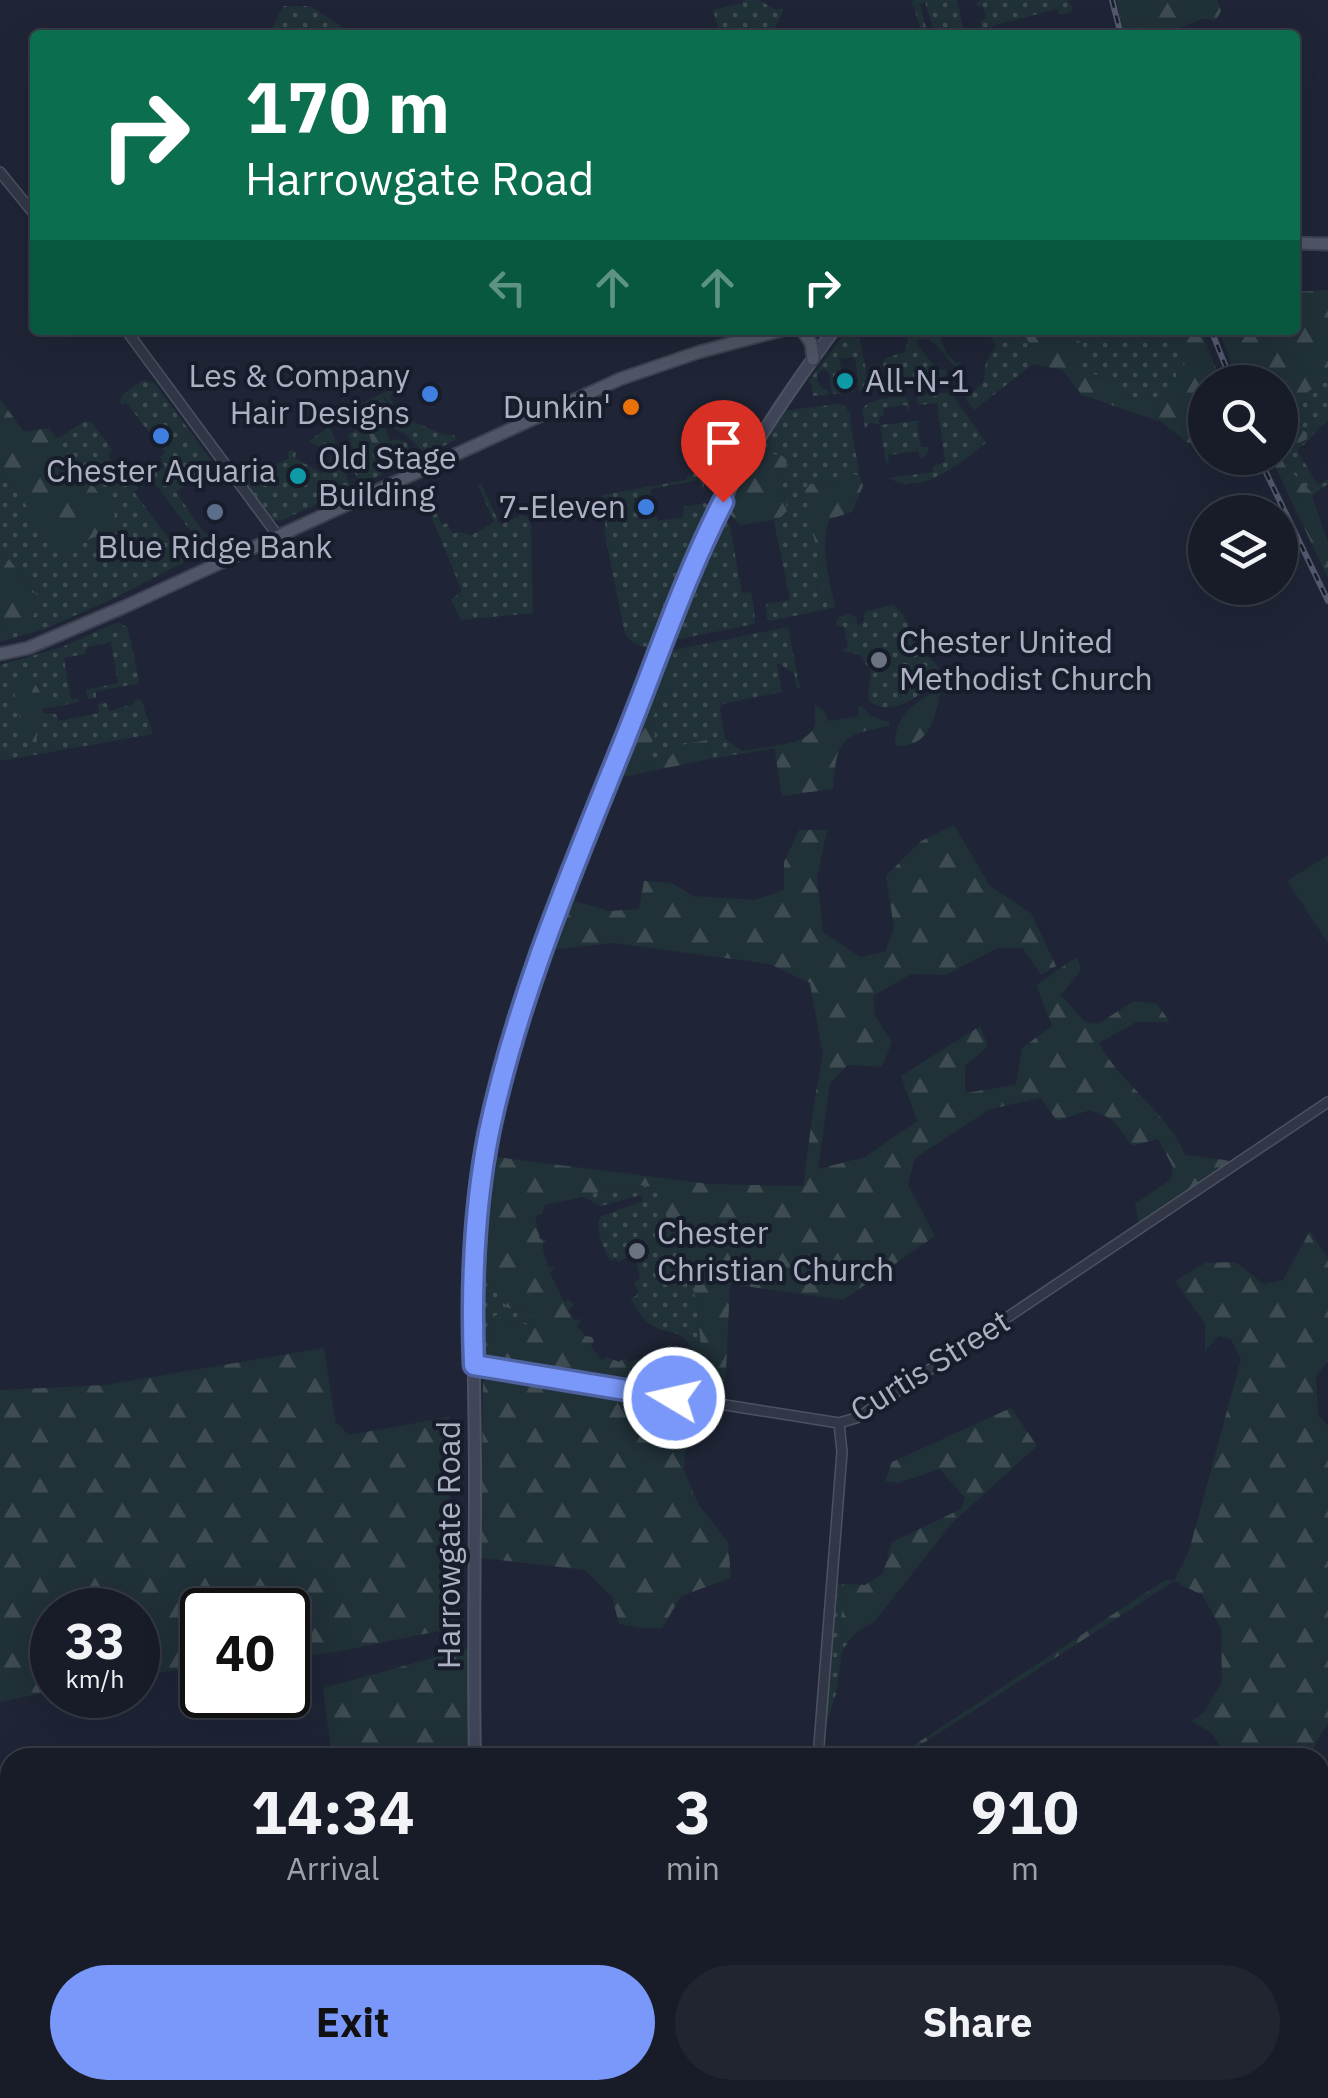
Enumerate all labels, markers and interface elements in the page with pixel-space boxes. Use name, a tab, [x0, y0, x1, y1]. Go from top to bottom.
text: 170 m	[245, 61, 450, 152]
icon: right	[80, 70, 210, 200]
text: Harrowgate Road	[245, 149, 594, 207]
icon: left	[480, 260, 535, 315]
icon: ahead	[585, 260, 640, 315]
icon: ahead	[690, 260, 745, 315]
icon: right	[795, 260, 850, 315]
place label: Les & Company Hair Designs	[189, 354, 410, 433]
place label: All-N-1	[865, 359, 970, 401]
map controls	[1188, 365, 1298, 605]
button: search	[1188, 365, 1298, 475]
marker: All-N-1	[834, 370, 856, 392]
marker: Les & Company Hair Designs	[419, 383, 441, 405]
place label: Dunkin'	[503, 385, 611, 427]
marker: Dunkin'	[620, 396, 642, 418]
pin	[681, 400, 766, 503]
icon: arrive	[696, 415, 751, 470]
marker: Chester Aquaria	[150, 425, 172, 447]
place label: Old Stage Building	[318, 436, 457, 515]
place label: Chester Aquaria	[46, 449, 276, 491]
marker: Old Stage Building	[287, 465, 309, 487]
place label: 7-Eleven	[498, 485, 626, 527]
button: layers	[1188, 495, 1298, 605]
marker: 7-Eleven	[635, 496, 657, 518]
marker: Blue Ridge Bank	[204, 501, 226, 523]
place label: Blue Ridge Bank	[98, 525, 333, 567]
place label: Chester United Methodist Church	[899, 620, 1153, 699]
marker: Chester United Methodist Church	[868, 649, 890, 671]
place label: Chester Christian Church	[657, 1211, 894, 1290]
marker: Chester Christian Church	[626, 1240, 648, 1262]
street label: Curtis Street	[842, 1300, 1017, 1431]
position arrow	[622, 1346, 726, 1450]
street label: Harrowgate Road	[427, 1421, 469, 1669]
speed limit sign: 40	[180, 1588, 310, 1718]
text: 33	[65, 1608, 125, 1673]
text: km/h	[66, 1662, 124, 1695]
text: 14:34	[251, 1772, 415, 1851]
text: 3	[675, 1772, 711, 1851]
text: 910	[971, 1772, 1079, 1851]
text: Arrival	[286, 1847, 380, 1889]
text: min	[666, 1847, 720, 1889]
text: m	[1011, 1847, 1039, 1889]
button: Exit	[50, 1965, 655, 2080]
button: Share	[675, 1965, 1280, 2080]

